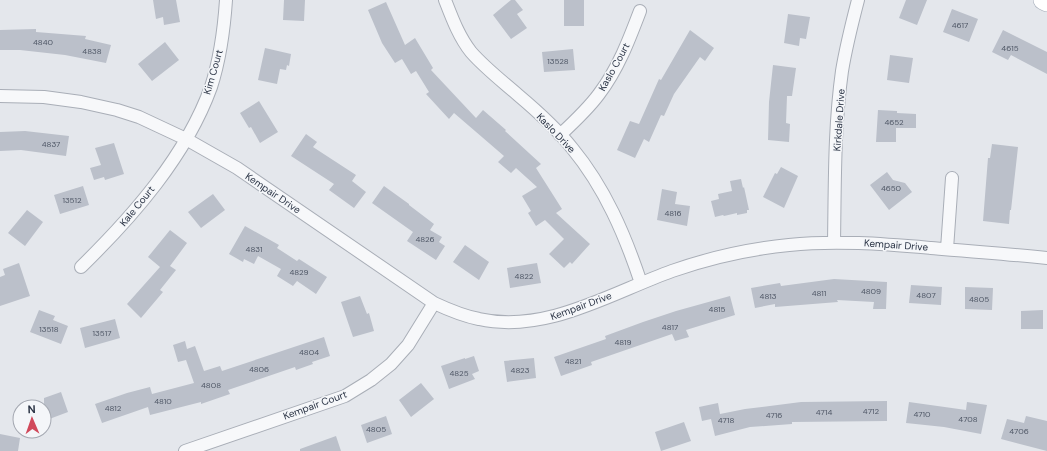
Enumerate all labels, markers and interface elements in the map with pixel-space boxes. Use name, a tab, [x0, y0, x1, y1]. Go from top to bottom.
house number: 4617	[952, 20, 968, 30]
house number: 4840	[33, 37, 54, 47]
street label: Kaslo Court	[595, 40, 633, 93]
house number: 4615	[1001, 43, 1019, 53]
house number: 4838	[82, 46, 102, 56]
street label: Kim Court	[200, 48, 226, 96]
house number: 13528	[547, 56, 569, 66]
street label: Kirkdale Drive	[830, 88, 848, 152]
street label: Kaslo Drive	[534, 110, 578, 156]
house number: 4652	[884, 117, 904, 127]
house number: 4837	[42, 139, 60, 149]
street label: Kempair Drive	[243, 170, 304, 217]
street label: Kale Court	[117, 183, 157, 229]
house number: 4650	[881, 183, 902, 193]
house number: 13512	[62, 195, 82, 205]
house number: 4816	[664, 208, 682, 218]
house number: 4826	[415, 234, 435, 244]
street label: Kempair Drive	[863, 236, 929, 254]
house number: 4831	[246, 244, 262, 254]
house number: 4829	[289, 267, 309, 277]
house number: 4822	[515, 271, 534, 281]
house number: 4809	[861, 286, 881, 296]
house number: 4811	[812, 288, 826, 298]
street label: Kempair Drive	[549, 289, 614, 323]
house number: 4807	[916, 290, 936, 300]
house number: 4813	[760, 291, 777, 301]
house number: 4805	[969, 294, 989, 304]
house number: 4815	[709, 304, 726, 314]
house number: 4817	[662, 322, 678, 332]
house number: 13518	[39, 324, 59, 334]
house number: 13517	[93, 328, 111, 338]
house number: 4819	[614, 337, 632, 347]
house number: 4804	[299, 347, 319, 357]
house number: 4821	[565, 356, 581, 366]
house number: 4806	[249, 364, 269, 374]
house number: 4823	[511, 365, 530, 375]
house number: 4825	[449, 368, 469, 378]
house number: 4808	[201, 380, 221, 390]
street label: Kempair Court	[281, 387, 349, 423]
house number: 4810	[154, 396, 172, 406]
north arrow	[12, 399, 52, 439]
text: N	[27, 402, 36, 416]
house number: 4812	[105, 403, 122, 413]
house number: 4712	[863, 406, 880, 416]
house number: 4714	[816, 407, 832, 417]
house number: 4710	[913, 409, 931, 419]
house number: 4716	[766, 410, 782, 420]
house number: 4708	[958, 414, 978, 424]
house number: 4718	[718, 415, 734, 425]
house number: 4805	[366, 424, 386, 434]
house number: 4706	[1009, 426, 1029, 436]

